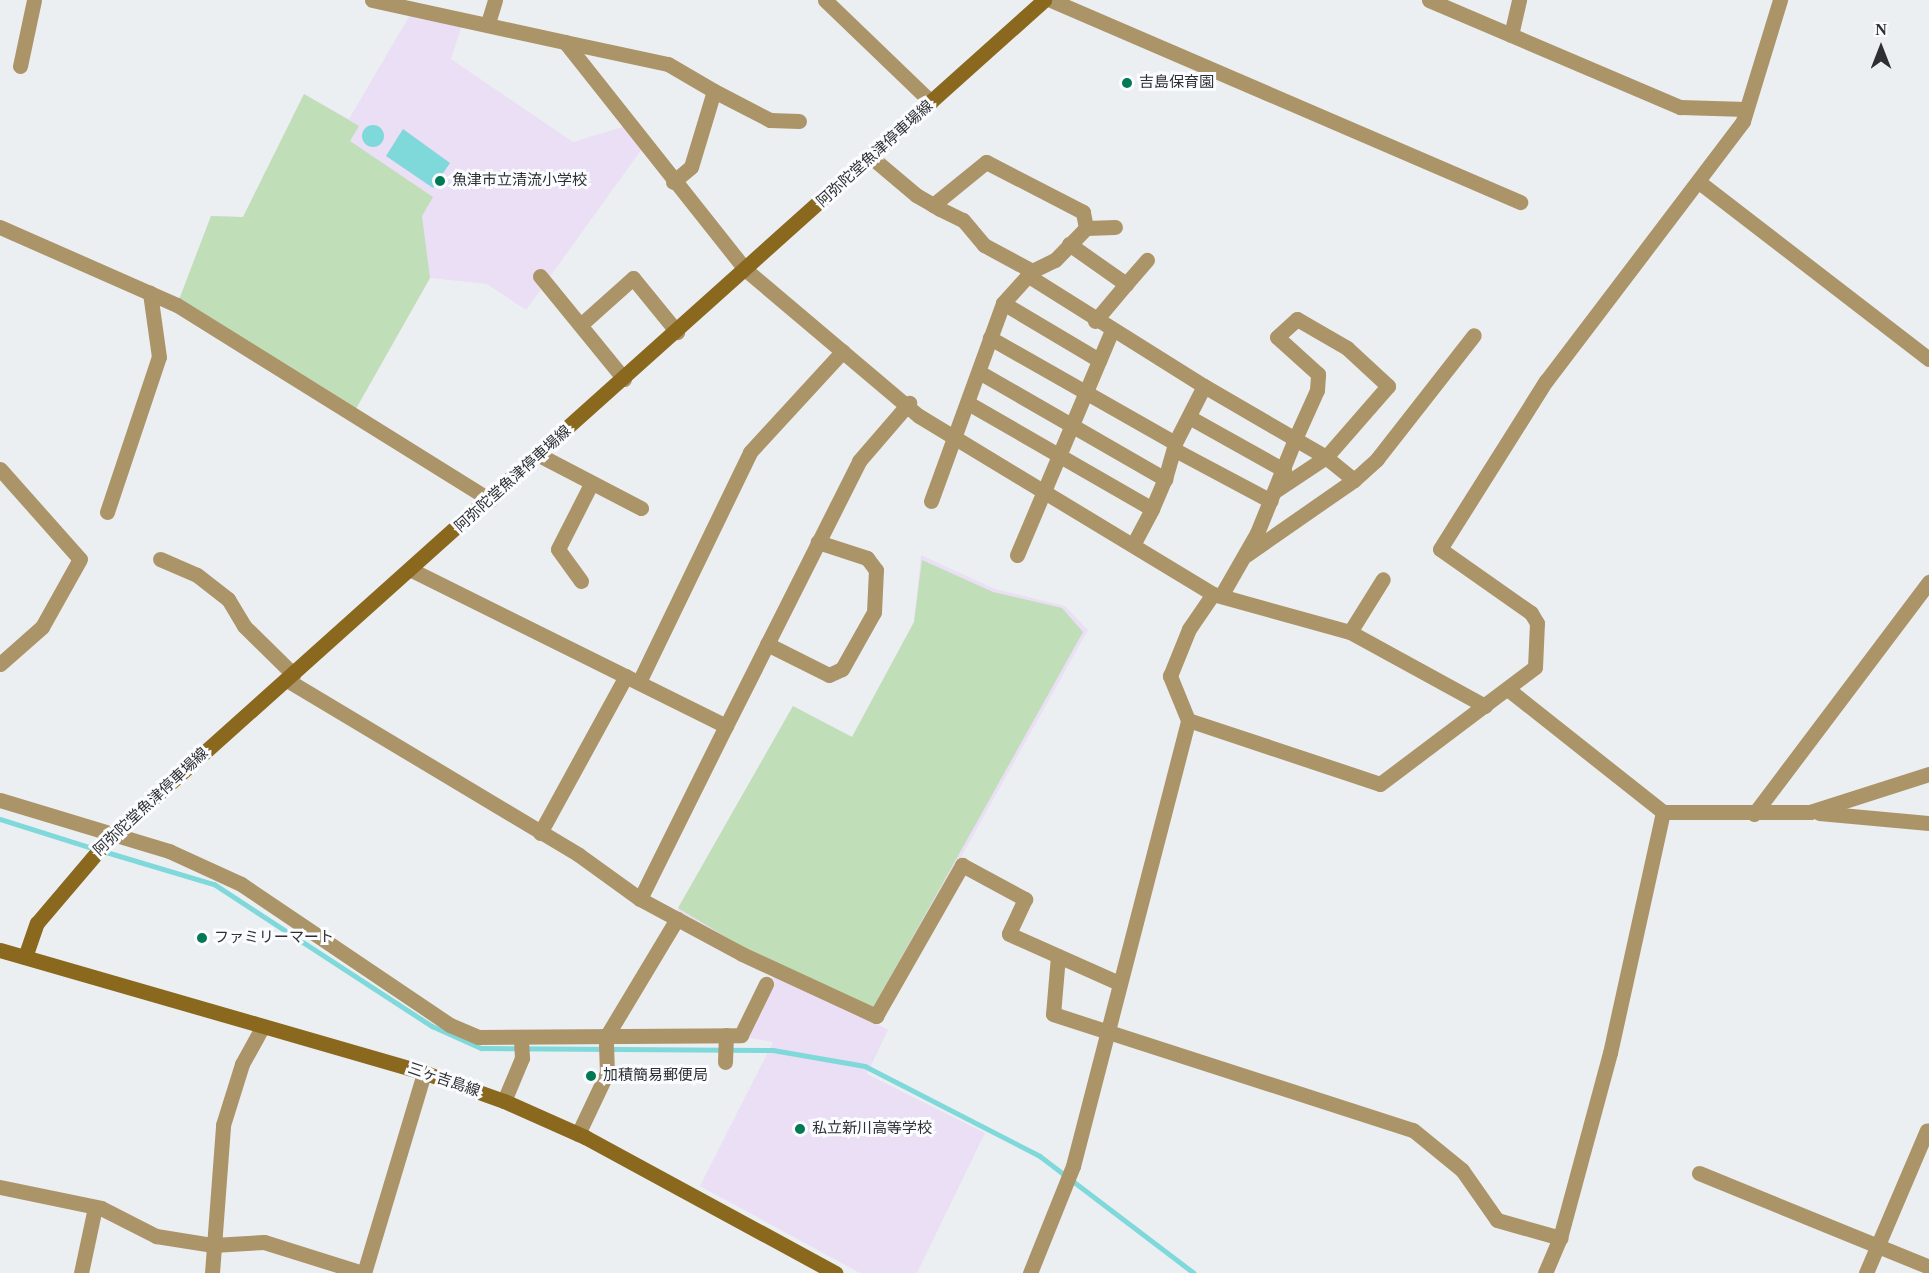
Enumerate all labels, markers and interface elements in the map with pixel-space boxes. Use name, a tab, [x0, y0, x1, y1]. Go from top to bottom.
north arrow	[1851, 18, 1911, 78]
text: N	[1875, 21, 1887, 38]
place label: 吉島保育園	[1139, 74, 1214, 92]
marker: 吉島保育園	[1120, 76, 1134, 90]
street label: 阿弥陀堂魚津停車場線	[813, 97, 937, 211]
place label: 魚津市立清流小学校	[452, 172, 587, 190]
marker: 魚津市立清流小学校	[433, 174, 447, 188]
street label: 阿弥陀堂魚津停車場線	[451, 422, 575, 536]
street label: 阿弥陀堂魚津停車場線	[90, 744, 212, 860]
place label: ファミリーマート	[214, 929, 334, 947]
marker: ファミリーマート	[195, 931, 209, 945]
street label: 三ヶ吉島線	[406, 1059, 482, 1101]
place label: 加積簡易郵便局	[603, 1067, 708, 1085]
marker: 加積簡易郵便局	[584, 1069, 598, 1083]
place label: 私立新川高等学校	[812, 1120, 932, 1138]
marker: 私立新川高等学校	[793, 1122, 807, 1136]

